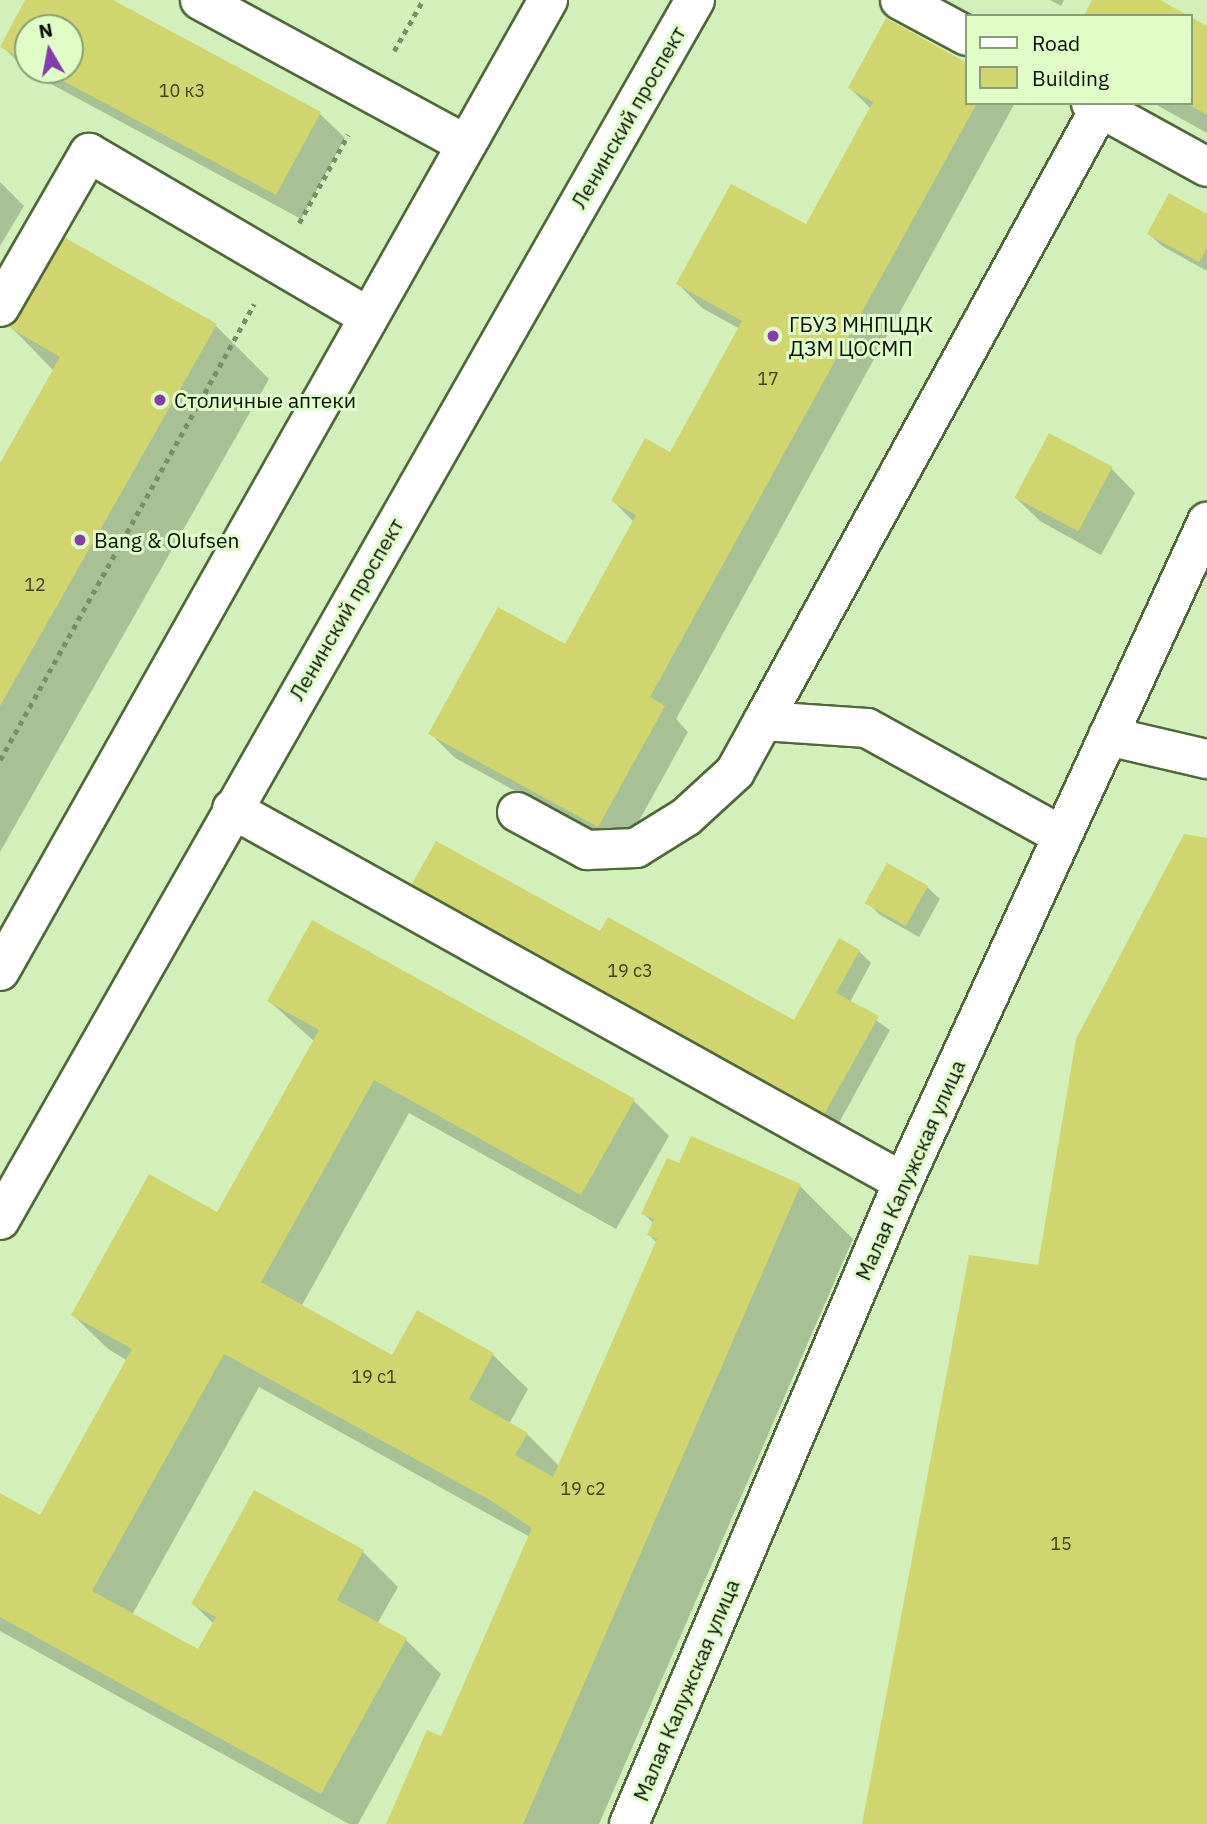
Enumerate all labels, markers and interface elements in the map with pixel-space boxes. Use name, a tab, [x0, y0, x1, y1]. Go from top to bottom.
north arrow	[14, 14, 84, 84]
legend	[965, 14, 1193, 105]
text: N	[37, 17, 55, 43]
street label: Ленинский проспект	[566, 21, 690, 213]
text: Road	[1032, 29, 1080, 57]
text: Building	[1032, 64, 1109, 92]
house number: 10 к3	[159, 80, 205, 102]
place label: ГБУЗ МНПЦДК ДЗМ ЦОСМП	[789, 311, 933, 361]
marker: ГБУЗ МНПЦДК ДЗМ ЦОСМП	[763, 326, 783, 346]
house number: 17	[757, 368, 779, 390]
place label: Столичные аптеки	[174, 387, 356, 413]
marker: Столичные аптеки	[152, 392, 168, 408]
street label: Ленинский проспект	[284, 513, 408, 705]
place label: Bang & Olufsen	[94, 527, 239, 553]
marker: Bang & Olufsen	[72, 532, 88, 548]
house number: 12	[24, 574, 46, 596]
house number: 19 с3	[607, 960, 653, 982]
street label: Малая Калужская улица	[850, 1056, 970, 1284]
house number: 19 с1	[351, 1366, 397, 1388]
house number: 19 с2	[560, 1478, 606, 1500]
house number: 15	[1050, 1533, 1072, 1555]
street label: Малая Калужская улица	[628, 1575, 744, 1805]

